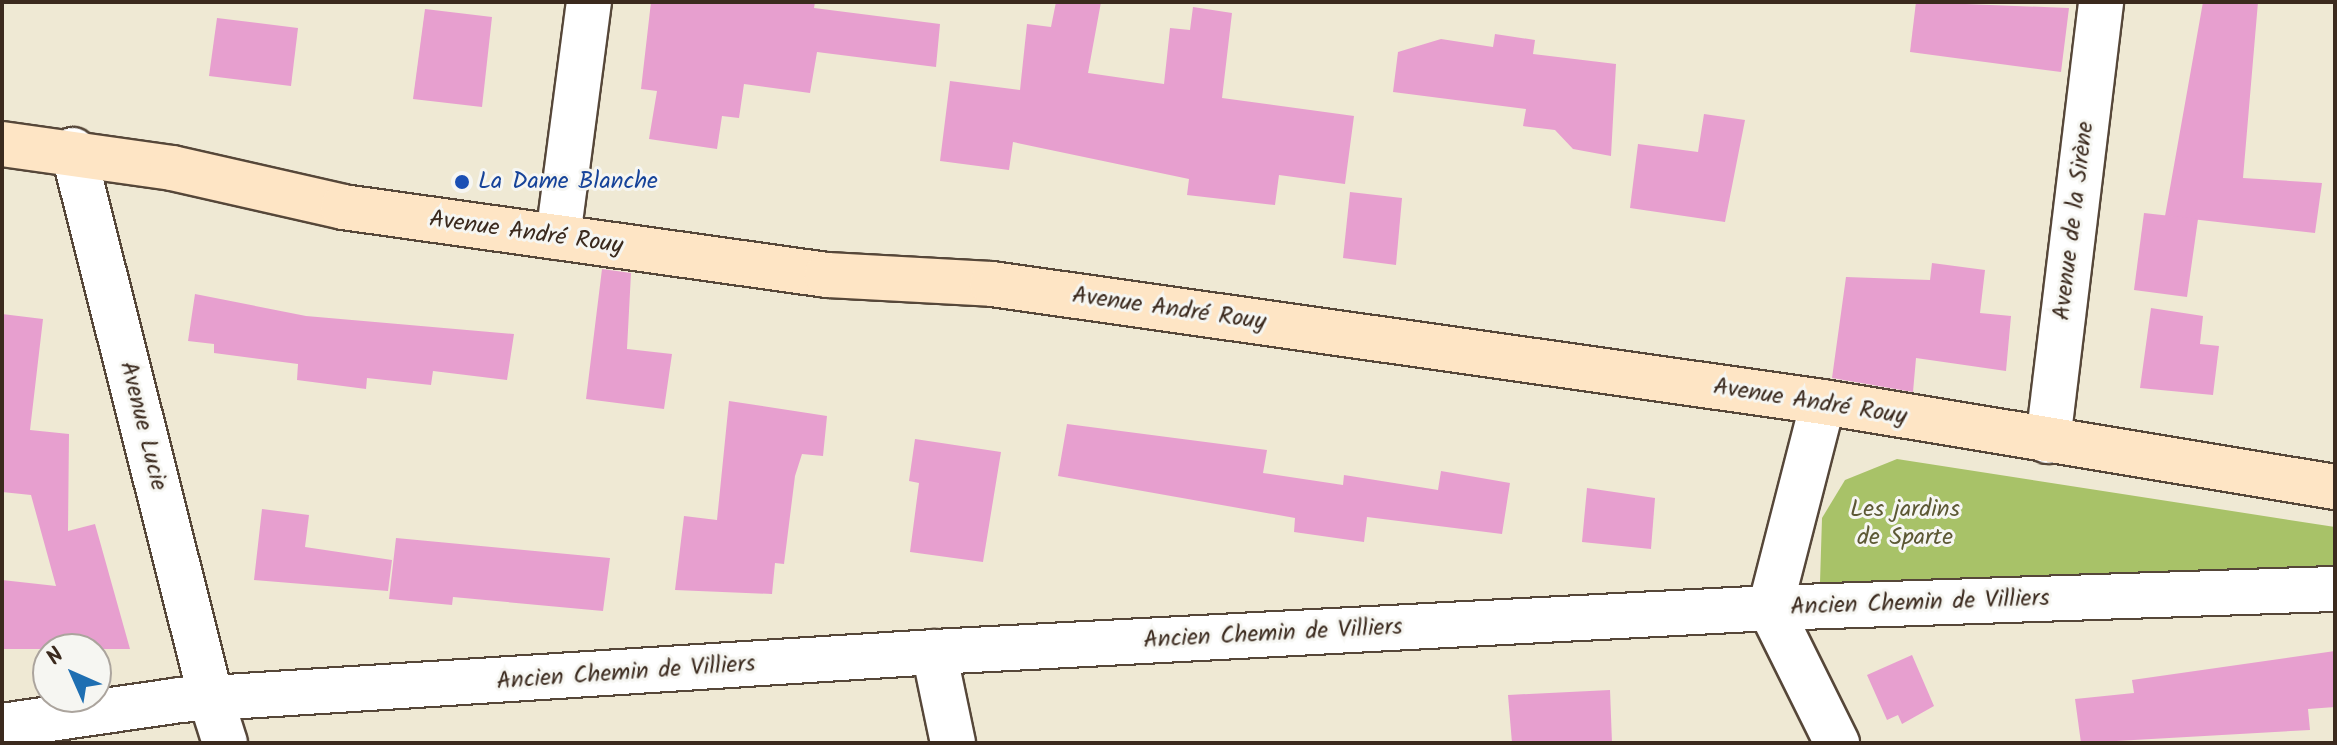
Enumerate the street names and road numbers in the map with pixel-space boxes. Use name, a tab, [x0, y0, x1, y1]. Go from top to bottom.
street label: Avenue de la Sirène	[2048, 120, 2100, 322]
street label: Avenue André Rouy	[427, 205, 625, 261]
street label: Avenue André Rouy	[1070, 281, 1268, 337]
street label: Avenue Lucie	[113, 358, 173, 494]
street label: Avenue André Rouy	[1711, 372, 1909, 432]
street label: Ancien Chemin de Villiers	[1790, 584, 2050, 622]
street label: Ancien Chemin de Villiers	[1143, 613, 1403, 655]
street label: Ancien Chemin de Villiers	[496, 650, 756, 696]

